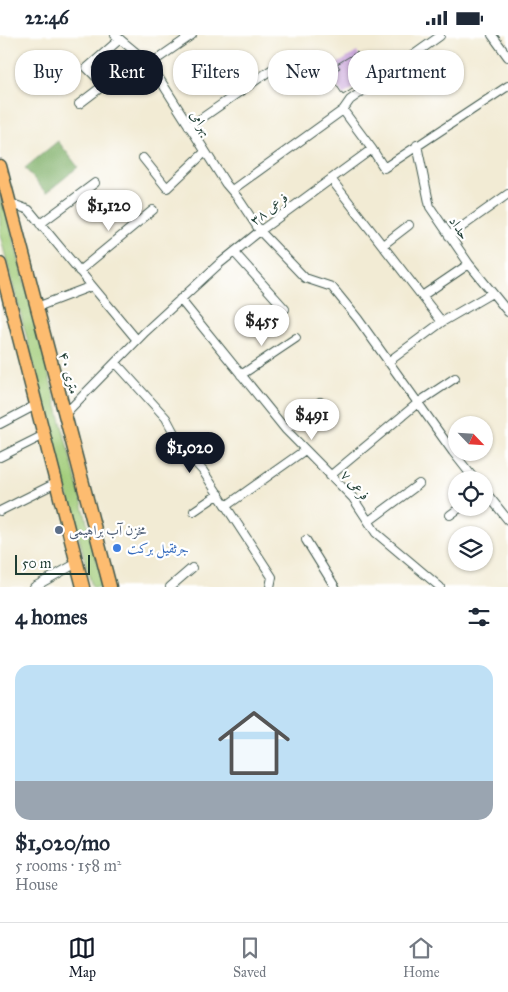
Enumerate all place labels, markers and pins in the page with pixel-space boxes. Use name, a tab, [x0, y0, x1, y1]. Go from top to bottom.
pin: $1,120	[68, 189, 150, 232]
pin: $455	[232, 305, 292, 347]
pin: $491	[282, 399, 342, 441]
pin: $1,020	[149, 431, 231, 474]
place label: مخزن آب براهیمی	[69, 522, 147, 540]
marker: مخزن آب براهیمی	[53, 524, 65, 536]
place label: جرثقیل برکت	[127, 540, 189, 559]
marker: جرثقیل برکت	[111, 542, 123, 554]

